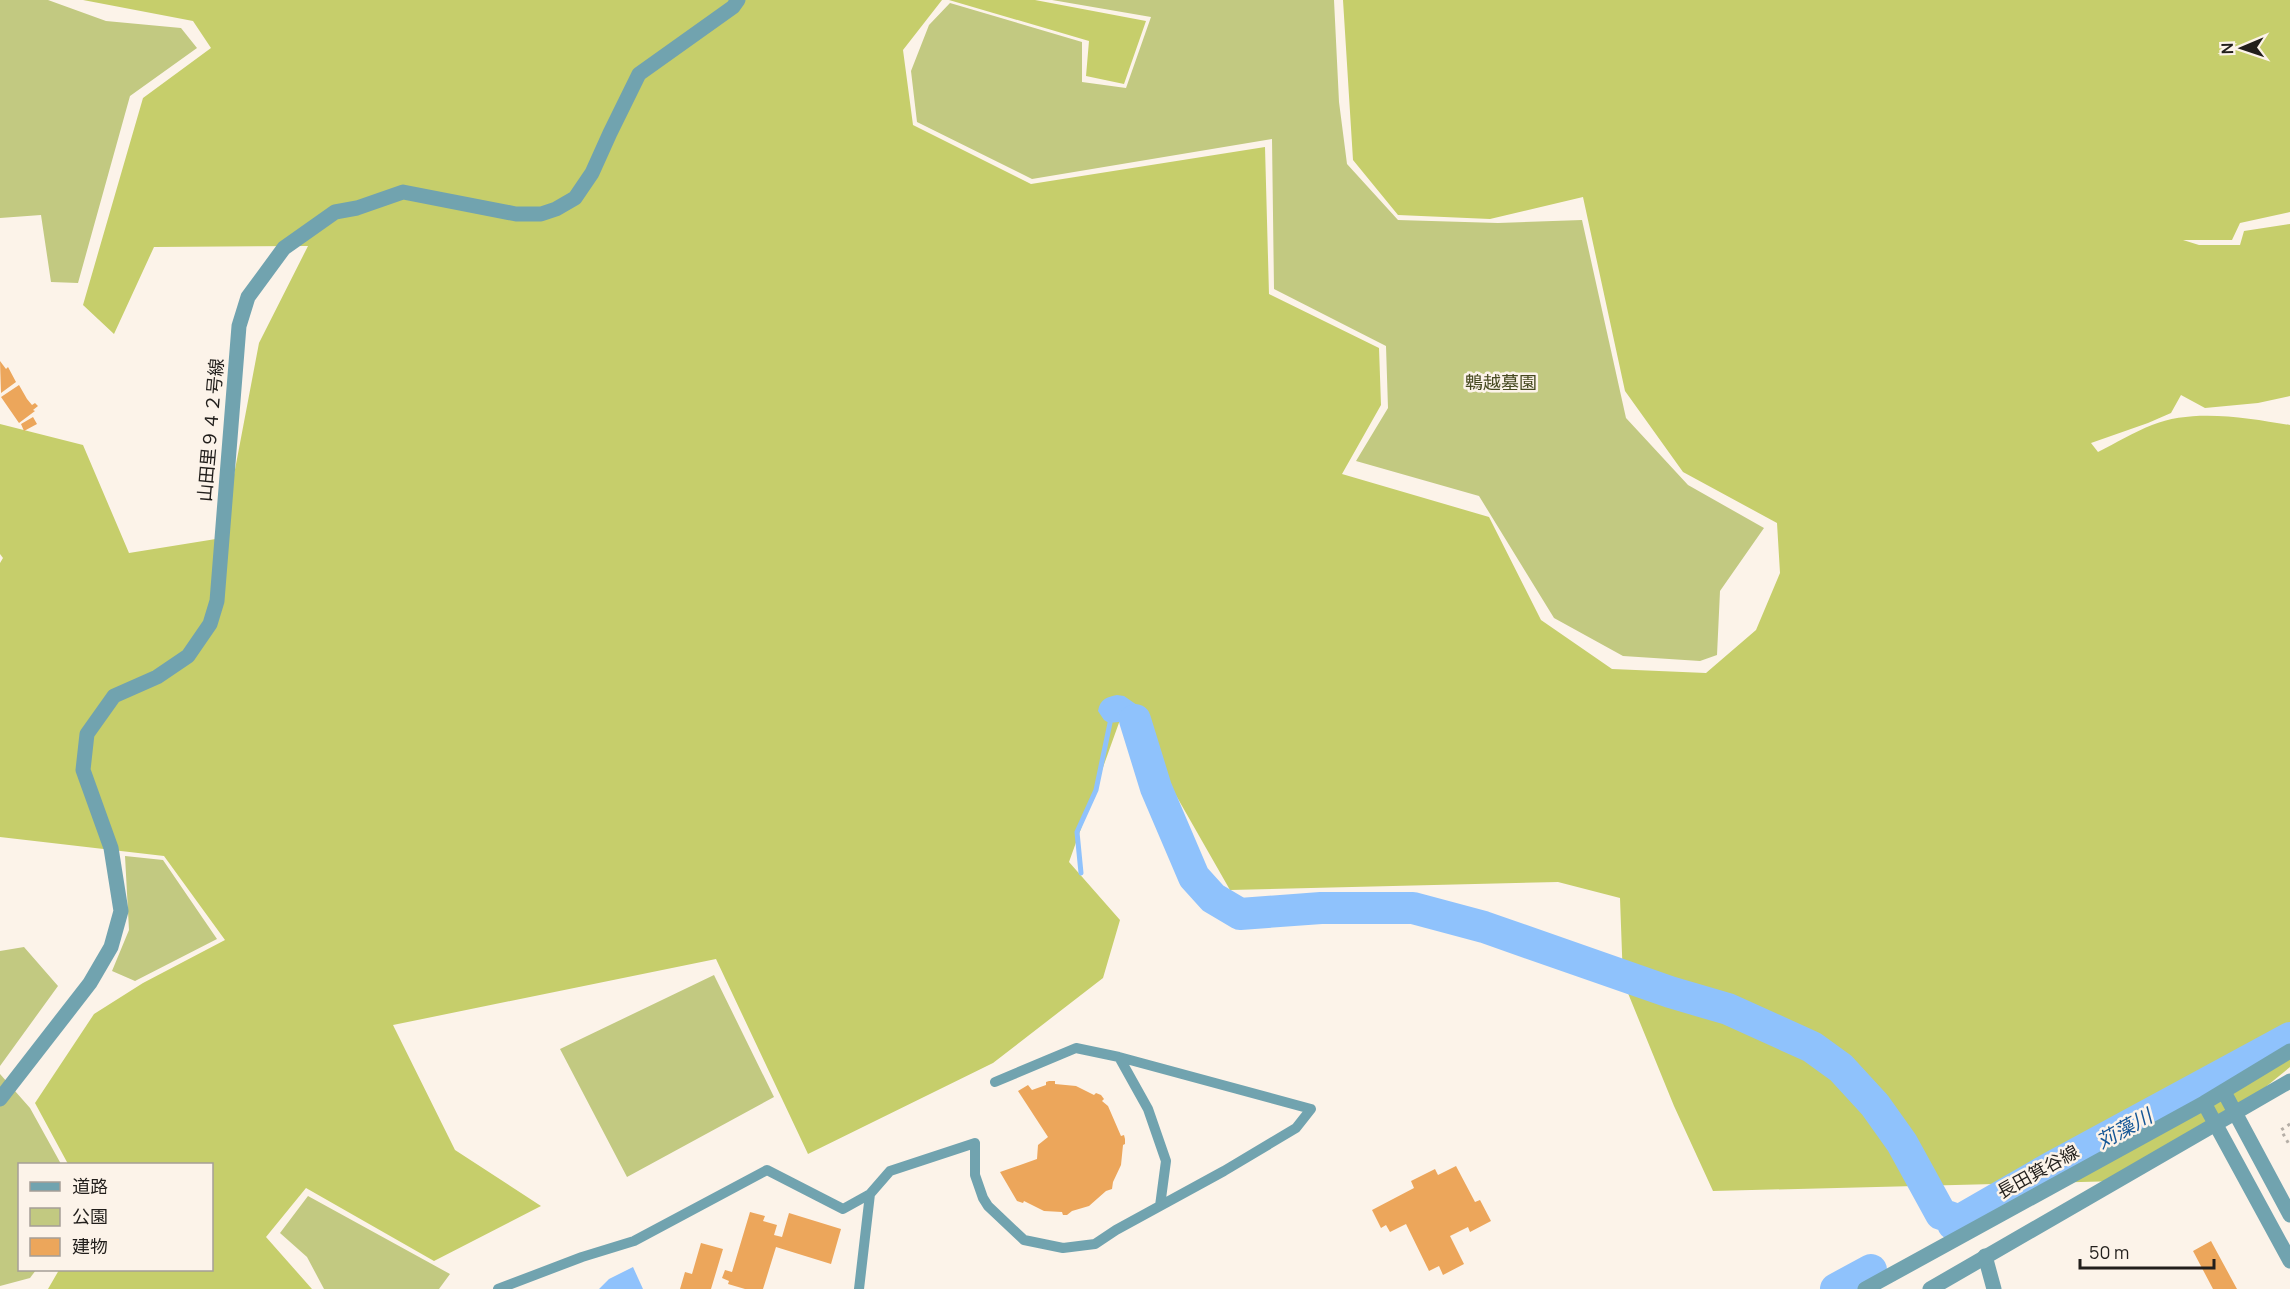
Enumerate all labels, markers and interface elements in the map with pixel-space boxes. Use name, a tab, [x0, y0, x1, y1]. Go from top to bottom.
north arrow	[2212, 18, 2272, 78]
text: N	[2216, 42, 2238, 55]
street label: 山田里９４２号線	[192, 357, 228, 503]
park label: 鵯越墓園	[1465, 370, 1537, 394]
water label: 苅藻川	[2091, 1101, 2158, 1155]
street label: 長田箕谷線	[1992, 1139, 2083, 1203]
legend	[18, 1163, 213, 1271]
text: 道路	[72, 1174, 108, 1198]
text: 公園	[72, 1204, 108, 1228]
scale bar	[2080, 1232, 2214, 1270]
text: 建物	[72, 1234, 108, 1258]
text: 50 m	[2089, 1240, 2129, 1264]

